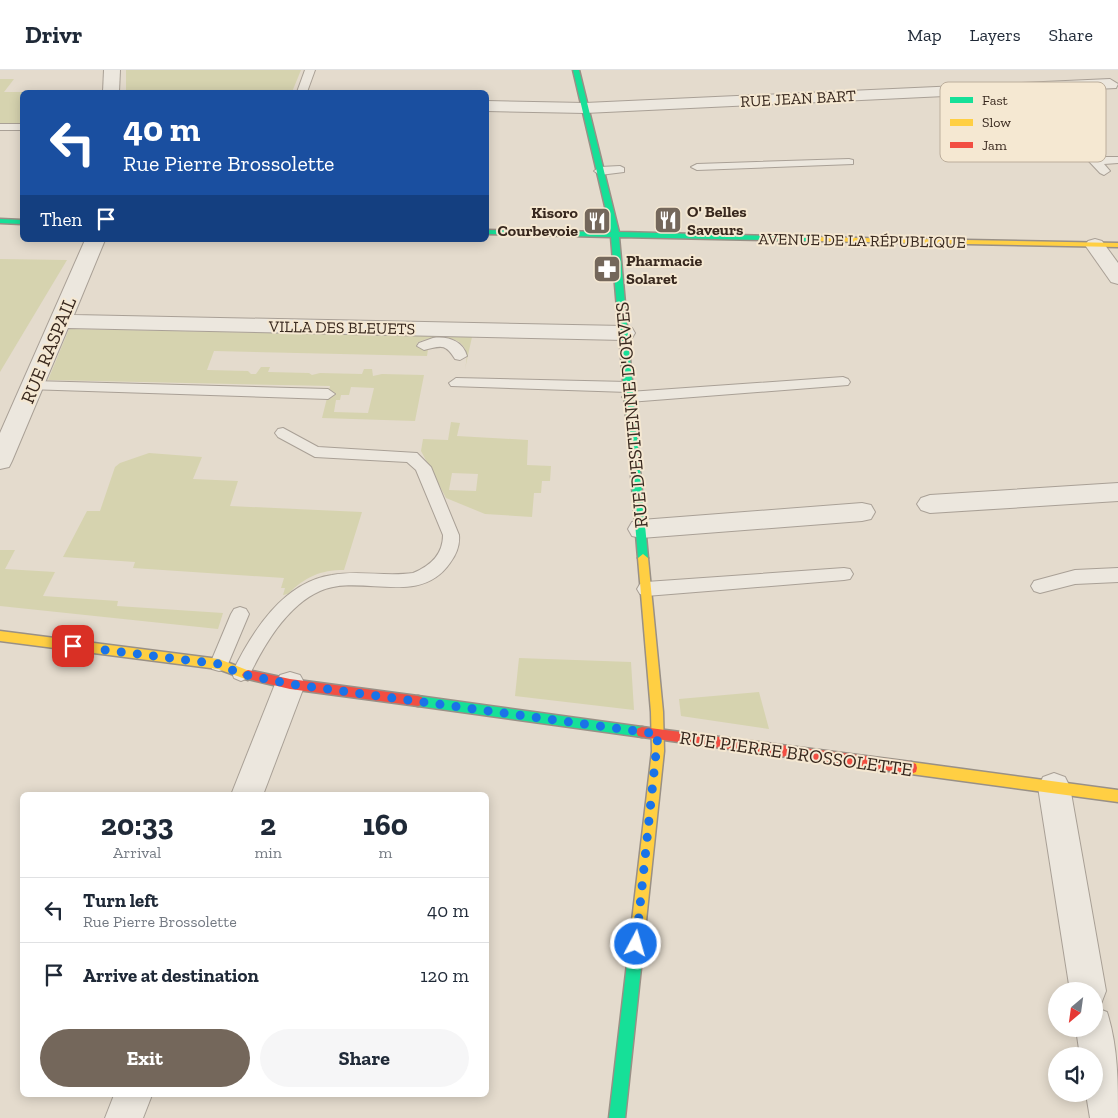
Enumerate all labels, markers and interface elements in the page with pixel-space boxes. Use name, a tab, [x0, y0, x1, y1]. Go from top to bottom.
text: Drivr	[25, 20, 82, 49]
text: Map	[907, 24, 942, 46]
text: Layers	[970, 24, 1021, 46]
text: Share	[1049, 24, 1093, 46]
legend	[940, 82, 1106, 162]
street label: RUE JEAN BART	[740, 86, 856, 111]
text: Fast	[982, 92, 1009, 109]
text: 40 m	[123, 108, 200, 150]
icon: left	[40, 110, 105, 175]
text: Slow	[982, 114, 1011, 131]
text: Jam	[982, 137, 1007, 154]
text: Rue Pierre Brossolette	[123, 150, 334, 177]
place label: O' Belles Saveurs	[687, 202, 747, 239]
place label: Kisoro Courbevoie	[498, 203, 579, 240]
icon: arrive	[92, 205, 120, 233]
restaurant icon: O' Belles Saveurs	[653, 205, 683, 235]
restaurant icon: Kisoro Courbevoie	[582, 206, 612, 236]
text: Then	[40, 208, 82, 231]
street label: AVENUE DE LA RÉPUBLIQUE	[758, 229, 966, 252]
place label: Pharmacie Solaret	[626, 251, 702, 288]
pharmacy icon: Pharmacie Solaret	[592, 254, 622, 284]
street label: RUE RASPAIL	[16, 293, 81, 407]
street label: RUE D'ESTIENNE D'ORVES	[610, 301, 653, 529]
street label: VILLA DES BLEUETS	[268, 317, 415, 338]
pin	[52, 625, 94, 667]
icon: arrive	[59, 632, 87, 660]
street label: RUE PIERRE BROSSOLETTE	[678, 726, 914, 781]
text: 20:33	[101, 807, 174, 843]
text: 2	[260, 807, 276, 843]
text: 160	[363, 807, 408, 843]
text: Arrival	[113, 843, 161, 862]
text: min	[254, 843, 282, 862]
text: m	[379, 843, 392, 862]
text: Turn left	[83, 889, 158, 912]
icon: left	[40, 896, 68, 924]
text: 40 m	[427, 899, 469, 922]
text: Rue Pierre Brossolette	[83, 912, 237, 931]
position arrow	[609, 917, 661, 969]
icon: arrive	[40, 961, 68, 989]
text: Arrive at destination	[83, 964, 259, 987]
text: 120 m	[420, 964, 469, 987]
north arrow	[1048, 982, 1102, 1038]
map controls	[1048, 982, 1103, 1102]
button: Exit	[40, 1029, 250, 1087]
button: Share	[260, 1029, 469, 1087]
button: sound	[1048, 1047, 1103, 1102]

